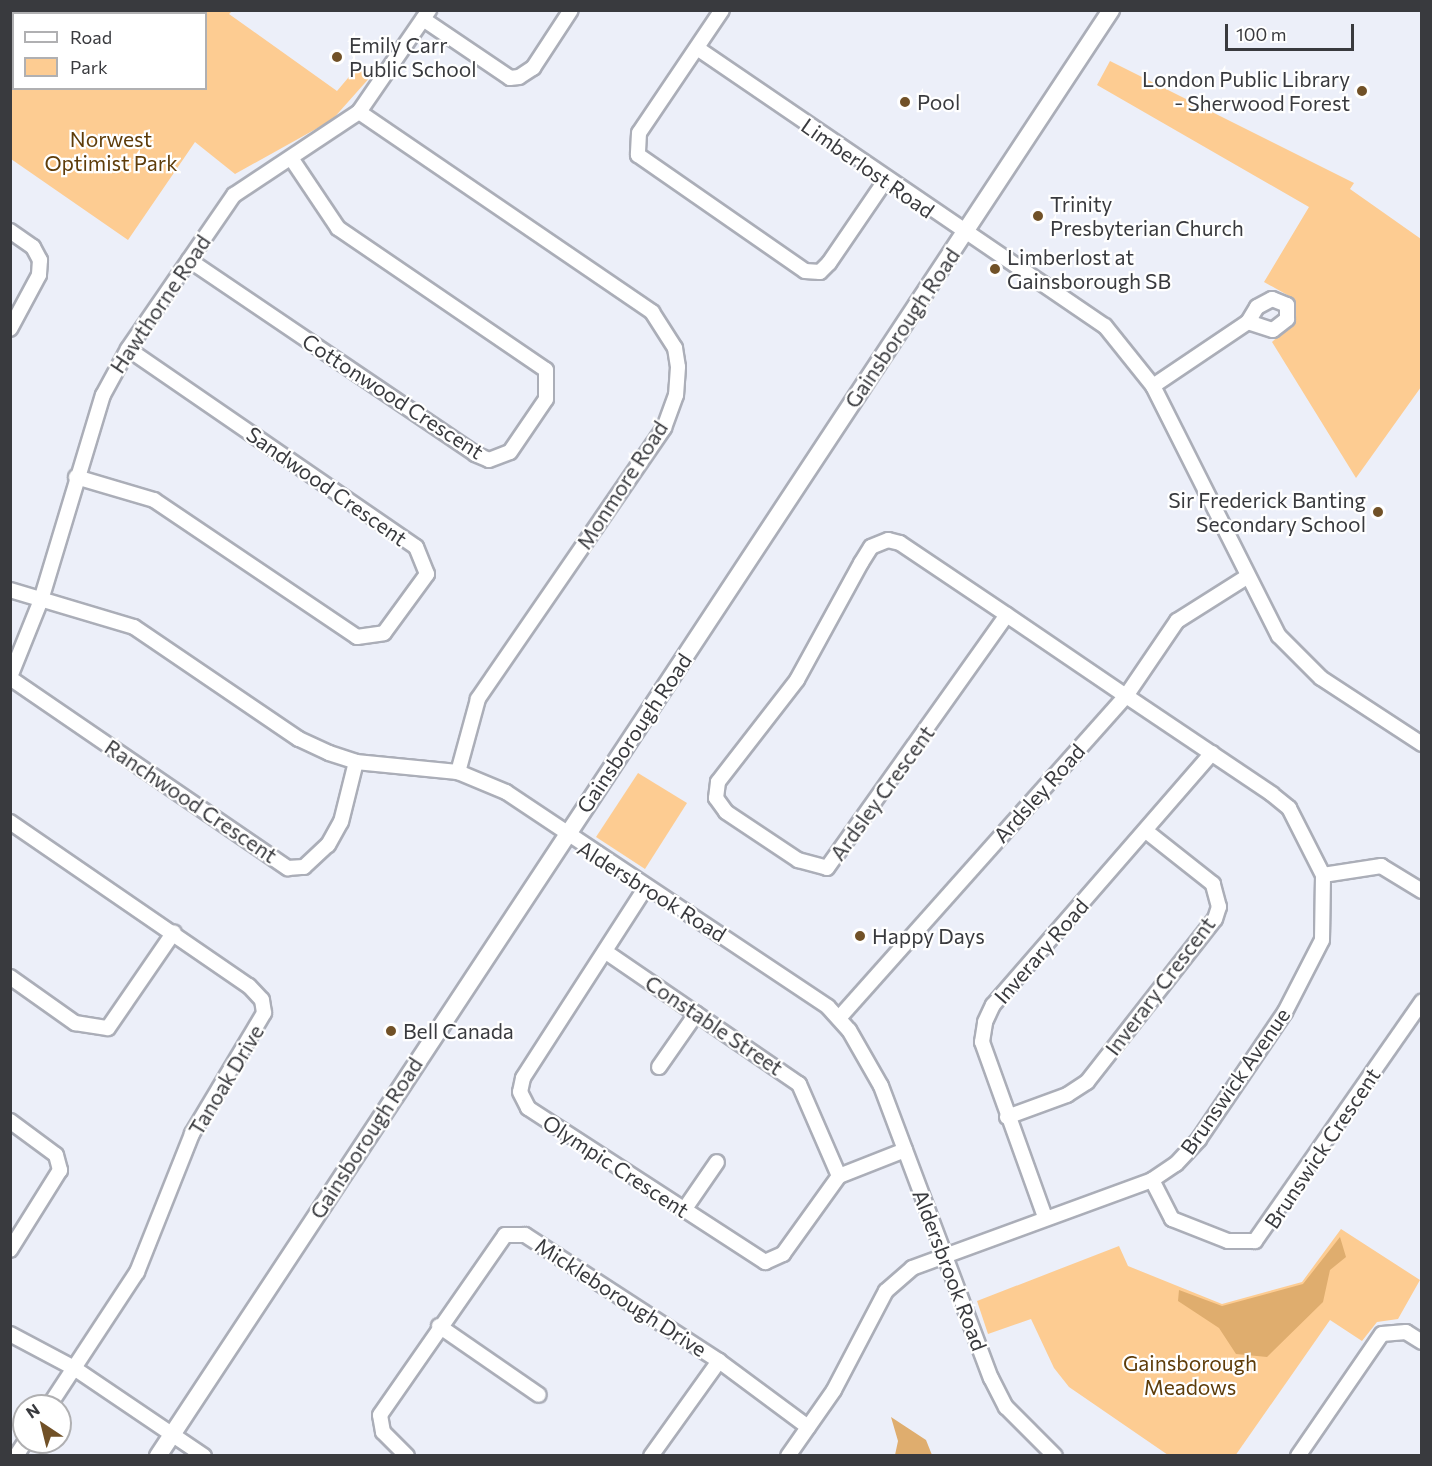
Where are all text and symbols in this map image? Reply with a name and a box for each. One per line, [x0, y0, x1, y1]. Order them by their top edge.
legend [12, 12, 207, 90]
scale bar [1228, 12, 1357, 50]
text: 100 m [1236, 23, 1286, 45]
text: Road [70, 26, 112, 48]
place label: Emily Carr Public School [349, 32, 477, 82]
marker: Emily Carr Public School [330, 50, 344, 64]
text: Park [70, 56, 108, 78]
place label: London Public Library - Sherwood Forest [1142, 66, 1350, 116]
marker: London Public Library - Sherwood Forest [1355, 84, 1369, 98]
place label: Pool [917, 89, 960, 115]
marker: Pool [898, 95, 912, 109]
street label: Limberlost Road [797, 113, 939, 223]
park label: Norwest Optimist Park [44, 126, 178, 176]
place label: Trinity Presbyterian Church [1050, 191, 1244, 241]
marker: Trinity Presbyterian Church [1031, 209, 1045, 223]
street label: Hawthorne Road [105, 230, 215, 378]
street label: Gainsborough Road [839, 243, 965, 413]
place label: Limberlost at Gainsborough SB [1007, 244, 1171, 294]
marker: Limberlost at Gainsborough SB [988, 262, 1002, 276]
street label: Cottonwood Crescent [298, 328, 488, 464]
street label: Monmore Road [571, 416, 673, 554]
street label: Sandwood Crescent [242, 421, 412, 551]
place label: Sir Frederick Banting Secondary School [1168, 487, 1366, 537]
marker: Sir Frederick Banting Secondary School [1371, 505, 1385, 519]
street label: Gainsborough Road [571, 648, 697, 818]
street label: Ardsley Crescent [825, 721, 939, 865]
street label: Ranchwood Crescent [100, 734, 282, 868]
street label: Ardsley Road [988, 738, 1090, 848]
street label: Aldersbrook Road [573, 835, 731, 947]
street label: Inverary Road [989, 893, 1093, 1009]
street label: Inverary Crescent [1100, 912, 1220, 1060]
place label: Happy Days [872, 923, 985, 949]
marker: Happy Days [853, 929, 867, 943]
street label: Constable Street [641, 970, 787, 1080]
street label: Brunswick Avenue [1175, 1003, 1295, 1159]
place label: Bell Canada [403, 1018, 514, 1044]
street label: Tanoak Drive [183, 1020, 269, 1140]
marker: Bell Canada [384, 1024, 398, 1038]
street label: Gainsborough Road [304, 1053, 428, 1223]
street label: Brunswick Crescent [1259, 1063, 1385, 1233]
street label: Olympic Crescent [538, 1109, 694, 1223]
street label: Aldersbrook Road [908, 1186, 992, 1354]
street label: Mickleborough Drive [531, 1232, 711, 1362]
park label: Gainsborough Meadows [1123, 1350, 1257, 1400]
north arrow [12, 1394, 72, 1454]
text: N [22, 1399, 43, 1422]

